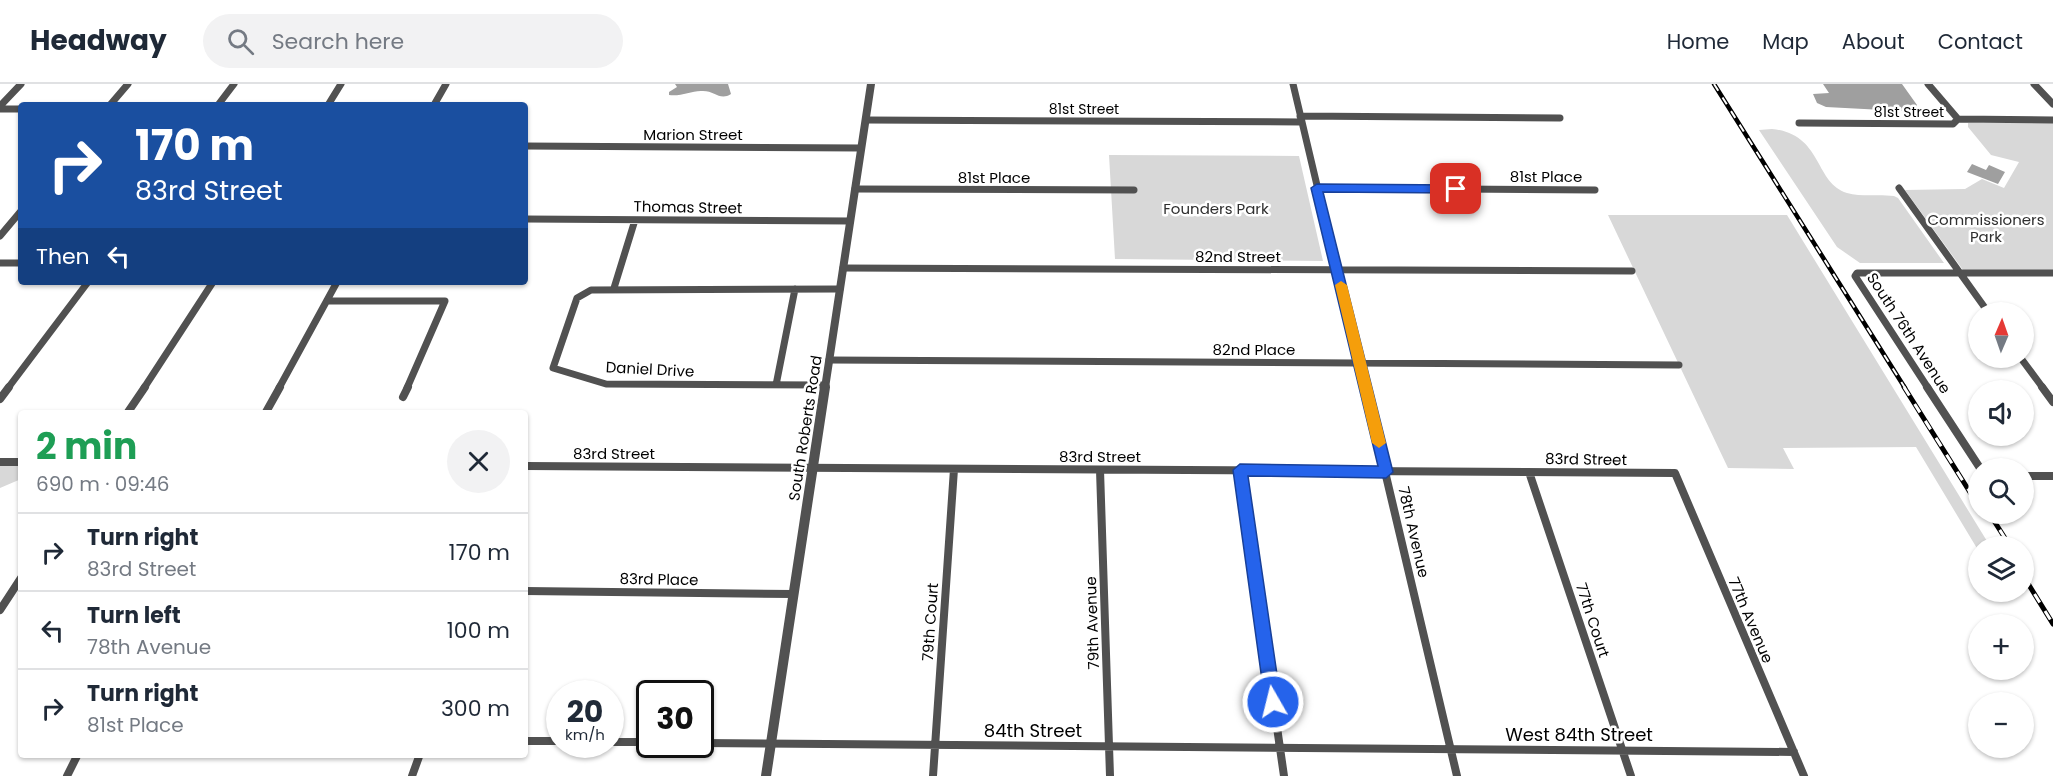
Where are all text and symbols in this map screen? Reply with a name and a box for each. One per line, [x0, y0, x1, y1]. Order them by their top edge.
search box [203, 14, 623, 68]
text: Headway [30, 21, 167, 60]
icon: search [224, 25, 257, 58]
text: Search here [272, 26, 404, 57]
text: Home [1667, 27, 1729, 56]
text: Map [1762, 27, 1809, 56]
text: About [1842, 27, 1905, 56]
text: Contact [1938, 27, 2023, 56]
street label: 81st Street [1049, 99, 1119, 119]
street label: 81st Street [1874, 102, 1944, 122]
text: 170 m [135, 116, 254, 175]
street label: Marion Street [643, 124, 743, 145]
icon: right [36, 126, 114, 204]
pin [1430, 163, 1481, 214]
street label: 81st Place [1510, 166, 1582, 187]
street label: 81st Place [958, 167, 1030, 188]
text: 83rd Street [135, 172, 283, 209]
icon: arrive [1439, 172, 1472, 205]
street label: Thomas Street [633, 196, 743, 218]
park label: Founders Park [1163, 198, 1269, 219]
park label: Commissioners Park [1927, 209, 2045, 247]
icon: left [102, 240, 135, 273]
text: Then [36, 241, 90, 272]
street label: 82nd Street [1195, 246, 1281, 267]
street label: South 76th Avenue [1862, 268, 1956, 398]
north arrow [1968, 302, 2034, 368]
map controls [1968, 302, 2034, 758]
street label: 82nd Place [1213, 339, 1295, 360]
street label: South Roberts Road [783, 354, 827, 502]
street label: Daniel Drive [605, 356, 695, 382]
button: sound [1968, 380, 2034, 446]
text: 2 min [36, 421, 137, 472]
button: close [447, 430, 510, 493]
street label: 83rd Street [573, 443, 655, 464]
street label: 83rd Street [1059, 446, 1141, 467]
street label: 83rd Street [1545, 448, 1627, 470]
button: search [1968, 458, 2034, 524]
text: 690 m · 09:46 [36, 470, 169, 498]
street label: 78th Avenue [1393, 484, 1435, 580]
text: Turn right [87, 522, 198, 553]
icon: right [36, 536, 69, 569]
button: layers [1968, 536, 2034, 602]
text: 170 m [449, 537, 510, 568]
text: 83rd Street [87, 555, 196, 583]
street label: 83rd Place [619, 568, 699, 590]
street label: 77th Avenue [1723, 574, 1779, 666]
street label: 79th Avenue [1080, 576, 1104, 670]
street label: 77th Court [1571, 580, 1615, 660]
street label: 79th Court [917, 582, 943, 662]
text: Turn left [87, 600, 181, 631]
icon: left [36, 614, 69, 647]
button: + [1968, 614, 2034, 680]
text: 100 m [447, 615, 510, 646]
text: 78th Avenue [87, 633, 211, 661]
position arrow [1241, 670, 1305, 734]
text: Turn right [87, 678, 198, 709]
speed limit sign: 30 [636, 680, 714, 758]
text: 20 [567, 690, 603, 733]
icon: right [36, 692, 69, 725]
button: − [1968, 692, 2034, 758]
text: 300 m [441, 693, 510, 724]
text: 81st Place [87, 711, 184, 739]
street label: 84th Street [984, 718, 1082, 743]
street label: West 84th Street [1505, 722, 1653, 747]
text: km/h [565, 724, 605, 745]

